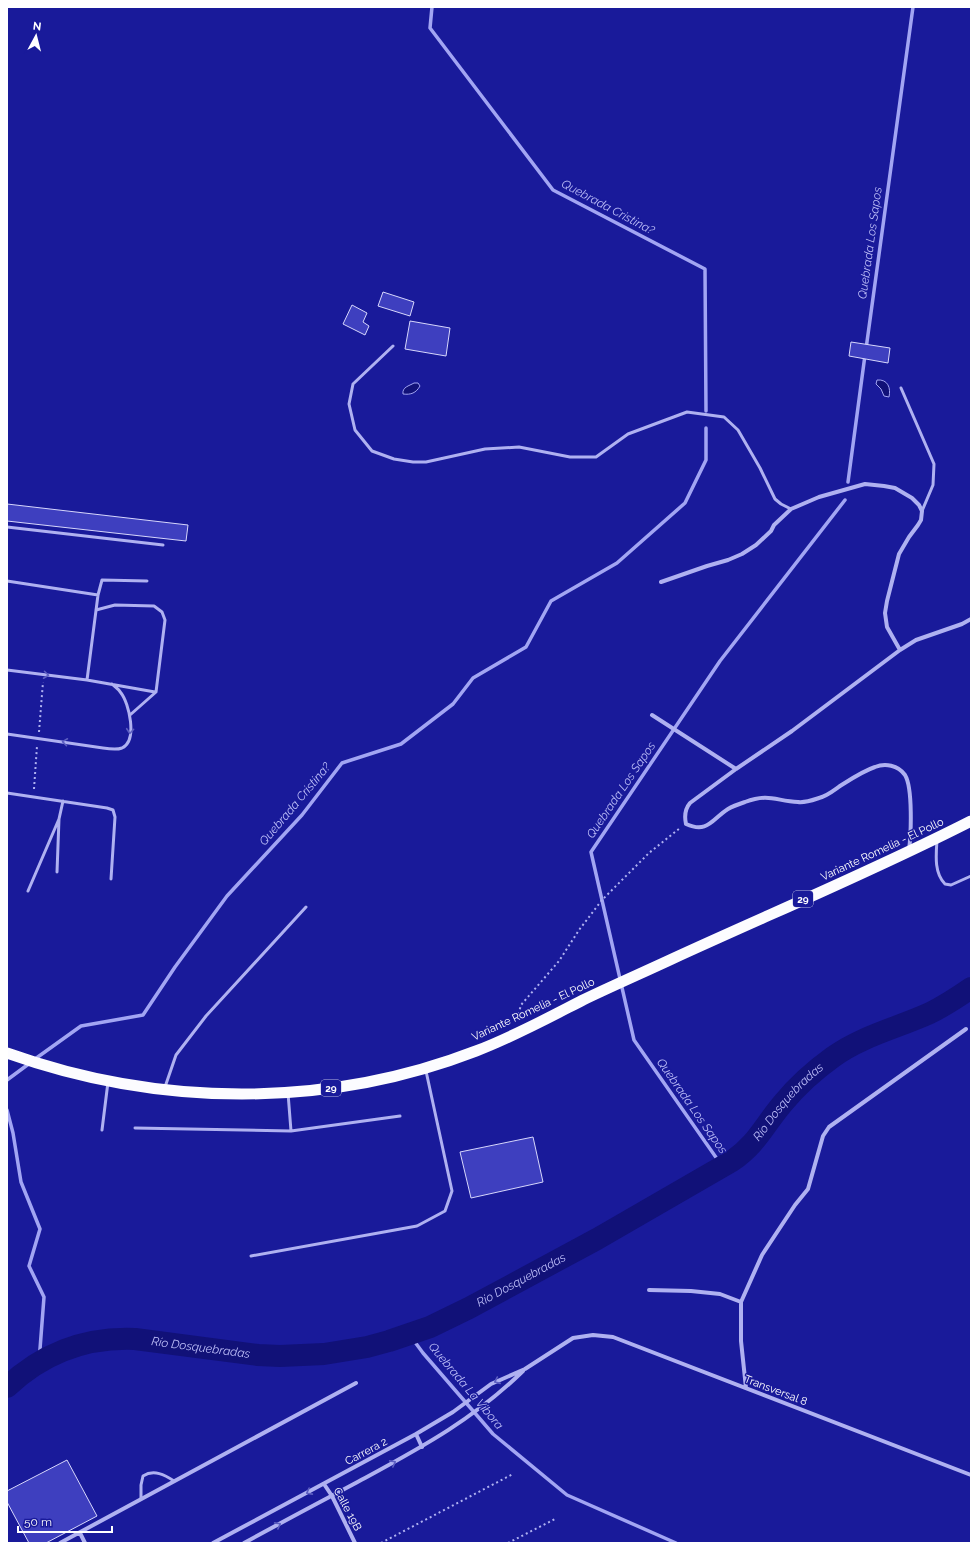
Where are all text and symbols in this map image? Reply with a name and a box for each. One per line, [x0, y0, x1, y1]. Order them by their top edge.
north arrow [16, 16, 56, 56]
text: N [32, 20, 42, 34]
water label: Quebrada Cristina? [559, 177, 657, 238]
water label: Quebrada Los Sapos [855, 186, 885, 300]
one-way arrow [43, 670, 49, 679]
one-way arrow [126, 728, 135, 734]
one-way arrow [62, 738, 68, 747]
water label: Quebrada Los Sapos [584, 739, 659, 841]
water label: Quebrada Cristina? [256, 760, 334, 848]
street label: Variante Romelia - El Pollo [819, 815, 946, 884]
road number: 29 [793, 891, 813, 907]
street label: Variante Romelia - El Pollo [470, 975, 597, 1044]
water label: Quebrada Los Sapos [654, 1056, 730, 1157]
water label: Río Dosquebradas [750, 1060, 826, 1144]
road number: 29 [321, 1080, 341, 1096]
water label: Río Dosquebradas [474, 1250, 569, 1310]
water label: Río Dosquebradas [151, 1334, 251, 1361]
water label: Quebrada La Vibora [426, 1340, 506, 1432]
street label: Transversal 8 [742, 1372, 809, 1408]
one-way arrow [494, 1376, 501, 1384]
street label: Carrera 2 [343, 1435, 390, 1468]
one-way arrow [388, 1461, 396, 1468]
street label: Calle 19B [331, 1485, 364, 1533]
one-way arrow [305, 1488, 313, 1495]
scale bar [18, 1508, 112, 1534]
text: 50 m [24, 1515, 52, 1529]
one-way arrow [274, 1522, 281, 1529]

